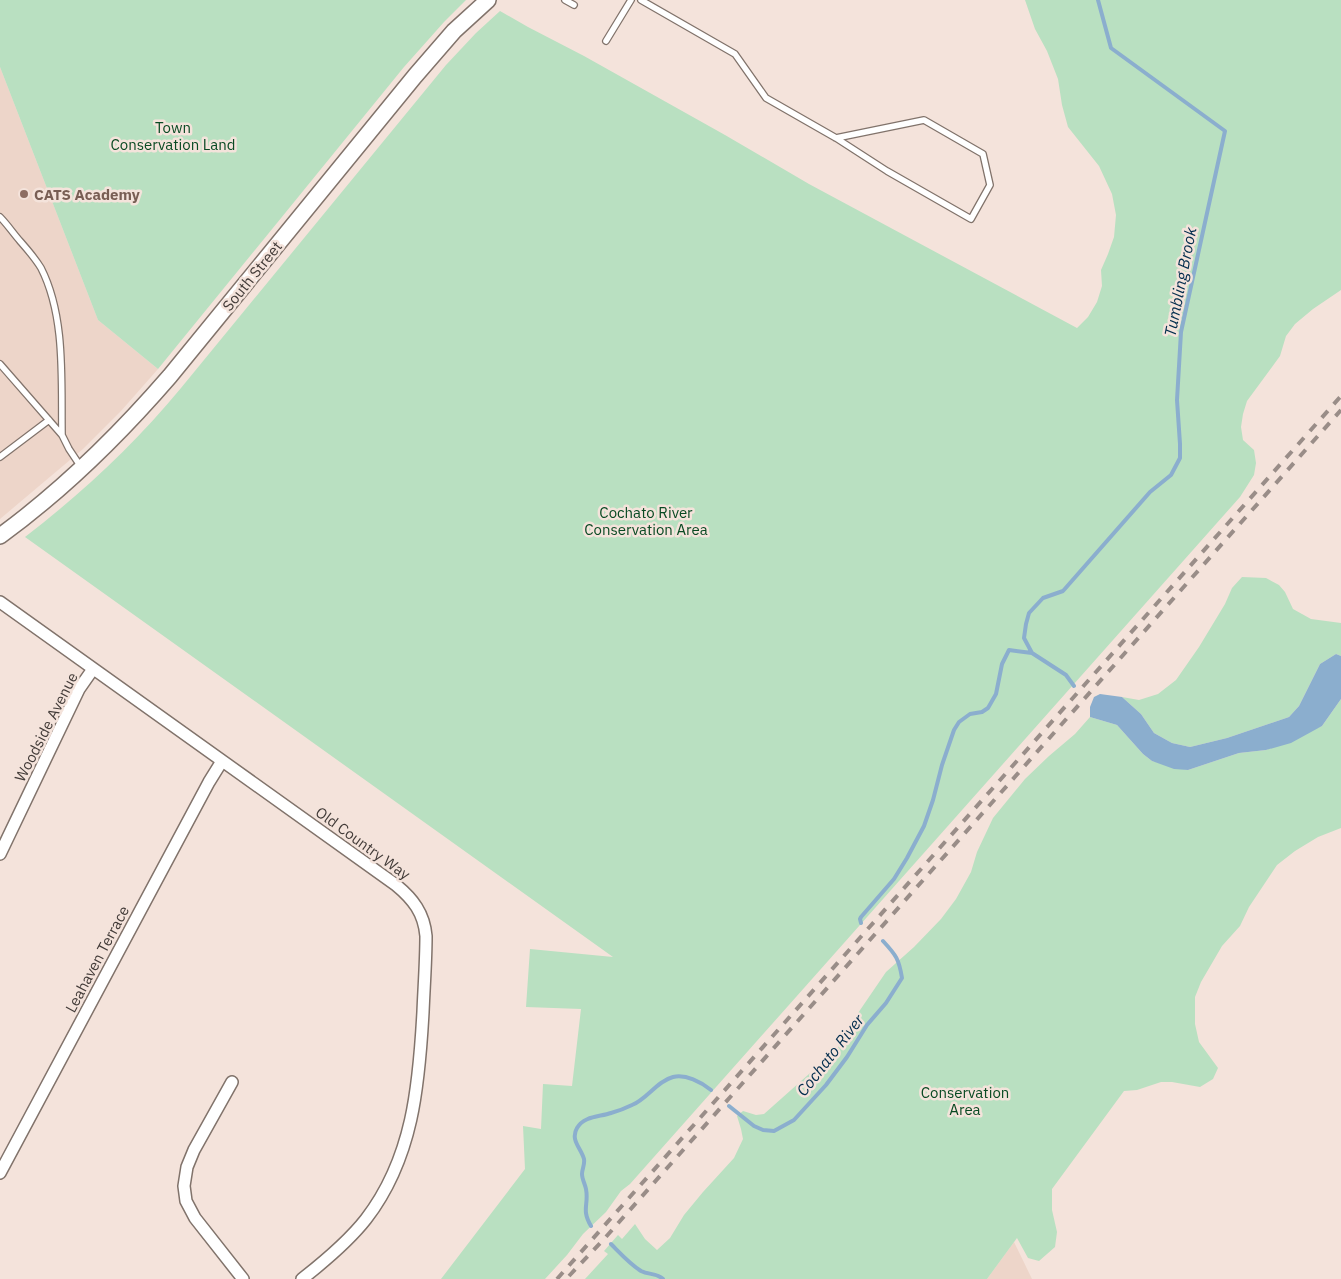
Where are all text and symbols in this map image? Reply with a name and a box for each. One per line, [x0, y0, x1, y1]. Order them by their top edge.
park label: Town Conservation Land [111, 118, 235, 154]
place label: CATS Academy [34, 185, 140, 204]
marker: CATS Academy [18, 188, 30, 200]
water label: Tumbling Brook [1160, 225, 1201, 338]
street label: South Street [218, 237, 286, 315]
park label: Cochato River Conservation Area [584, 503, 708, 539]
street label: Woodside Avenue [10, 669, 82, 785]
street label: Old Country Way [312, 802, 414, 884]
street label: Leahaven Terrace [61, 902, 133, 1016]
water label: Cochato River [792, 1009, 869, 1100]
park label: Conservation Area [921, 1083, 1009, 1119]

